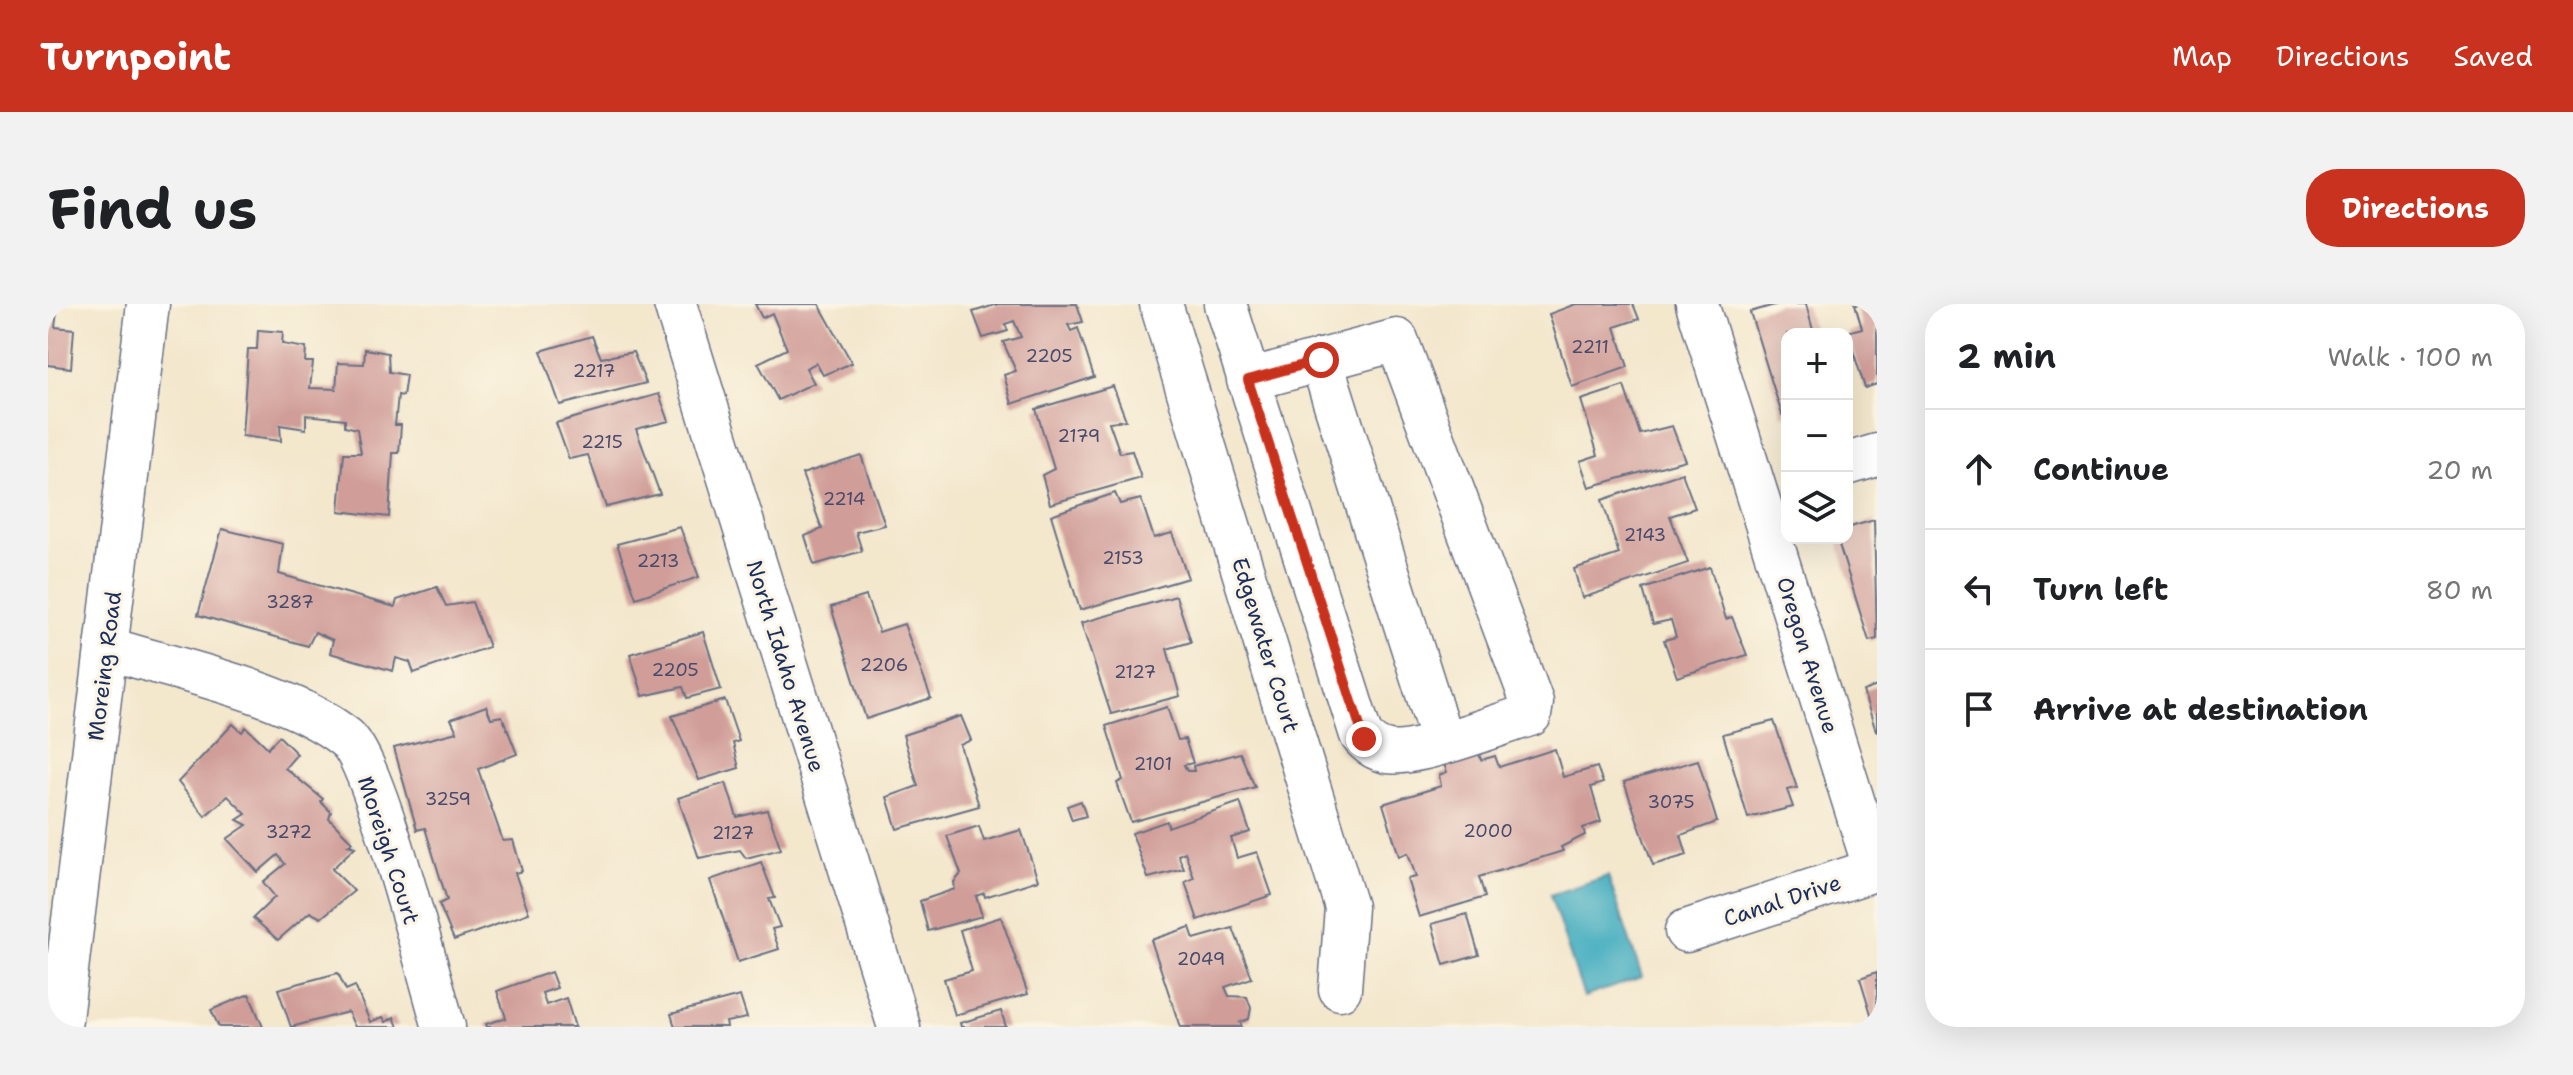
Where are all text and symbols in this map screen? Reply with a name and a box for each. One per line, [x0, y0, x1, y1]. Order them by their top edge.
text: Turnpoint [40, 31, 231, 82]
text: Map [2172, 37, 2232, 75]
text: Directions [2276, 37, 2410, 75]
text: Saved [2454, 37, 2533, 75]
button: Directions [2306, 169, 2525, 247]
text: Find us [48, 171, 257, 246]
map controls [1781, 328, 1853, 544]
button: + [1781, 328, 1853, 400]
text: 2 min [1957, 333, 2056, 379]
house number: 2211 [1571, 335, 1609, 359]
text: Walk · 100 m [2327, 339, 2493, 374]
route start [1303, 342, 1339, 378]
house number: 2205 [1025, 344, 1073, 368]
house number: 2217 [573, 359, 615, 383]
button: − [1781, 400, 1853, 472]
house number: 2179 [1058, 424, 1100, 448]
house number: 2215 [581, 430, 623, 454]
icon: ahead [1957, 447, 2001, 491]
text: Continue [2033, 449, 2169, 490]
text: 20 m [2426, 452, 2493, 487]
button: layers [1781, 472, 1853, 544]
house number: 2214 [823, 487, 865, 511]
house number: 2143 [1624, 523, 1666, 547]
house number: 2153 [1102, 546, 1144, 570]
house number: 2213 [637, 549, 679, 573]
street label: Edgewater Court [1225, 554, 1306, 736]
street label: North Idaho Avenue [739, 557, 832, 776]
icon: left [1957, 567, 2001, 611]
text: Turn left [2033, 569, 2168, 610]
text: 80 m [2426, 572, 2493, 607]
street label: Oregon Avenue [1770, 573, 1845, 737]
street label: Moreing Road [81, 589, 128, 743]
house number: 3287 [266, 590, 314, 614]
house number: 2206 [860, 653, 908, 677]
house number: 2205 [651, 658, 699, 682]
house number: 2127 [1114, 660, 1156, 684]
icon: arrive [1957, 687, 2001, 731]
text: Arrive at destination [2033, 689, 2368, 730]
route end [1346, 721, 1382, 757]
house number: 2101 [1134, 752, 1172, 776]
street label: Moreigh Court [351, 772, 426, 928]
house number: 3259 [425, 787, 471, 811]
house number: 3075 [1648, 790, 1694, 814]
house number: 2000 [1463, 819, 1513, 843]
house number: 3272 [266, 820, 312, 844]
house number: 2127 [712, 821, 754, 845]
street label: Canal Drive [1720, 868, 1845, 933]
house number: 2049 [1177, 947, 1225, 971]

